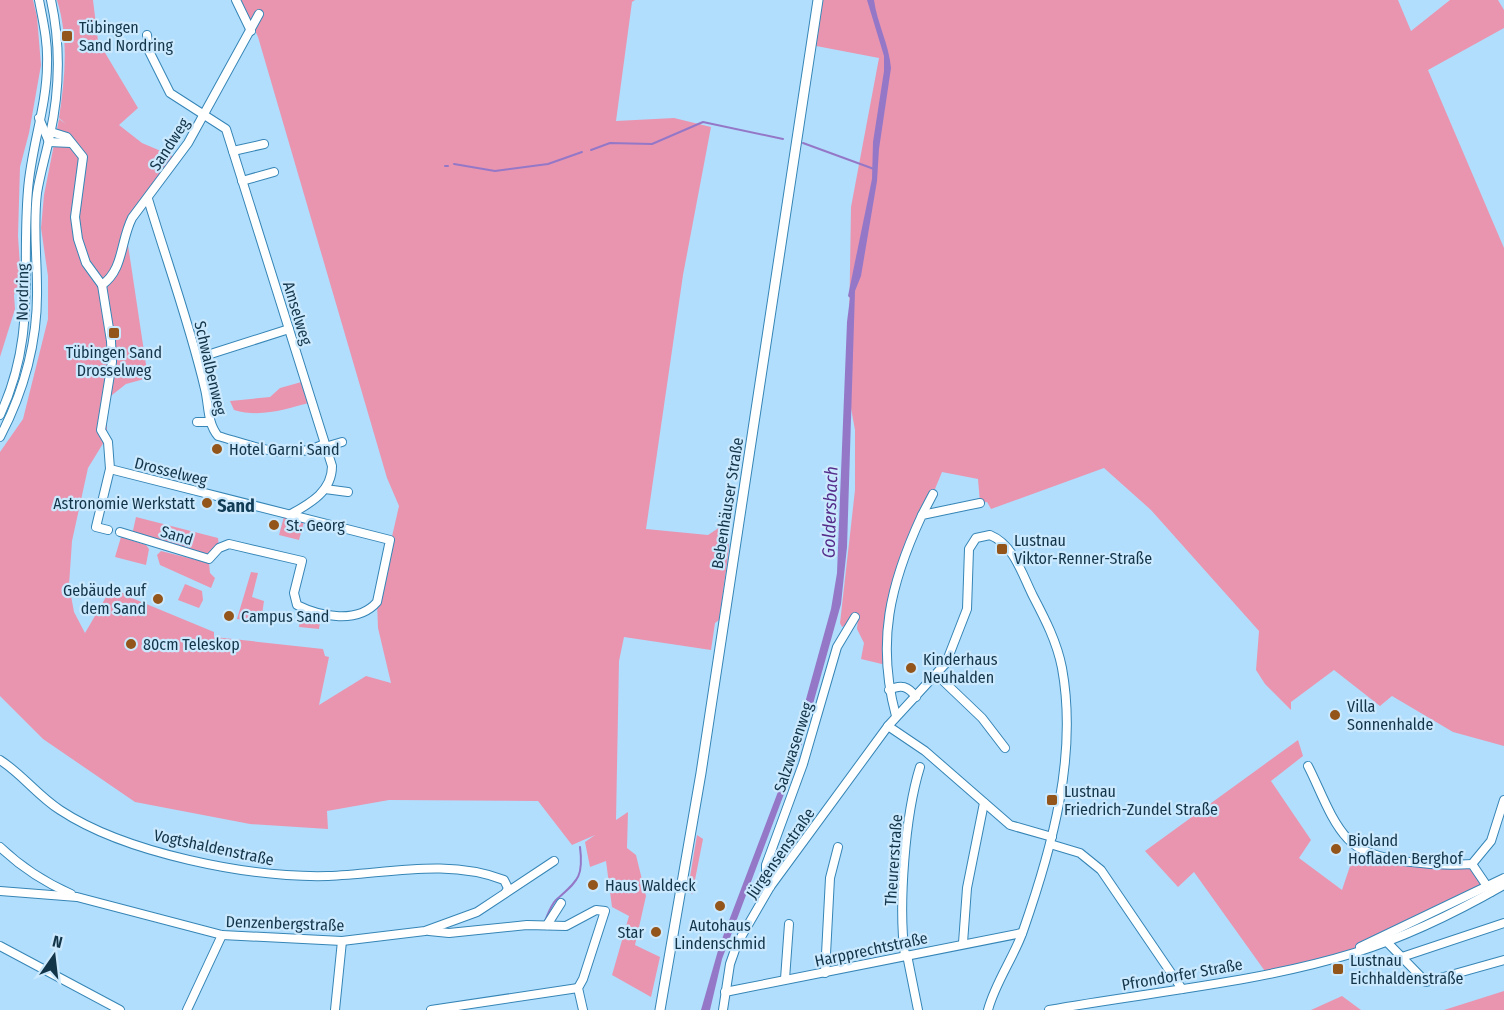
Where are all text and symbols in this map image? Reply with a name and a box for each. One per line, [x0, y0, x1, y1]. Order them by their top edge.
place label: Tübingen Sand Nordring [79, 18, 173, 55]
marker: Tübingen Sand Nordring [60, 29, 74, 43]
street label: Sandweg [145, 114, 194, 174]
street label: Nordring [13, 263, 33, 321]
street label: Amselweg [279, 279, 316, 348]
street label: Schwalbenweg [190, 319, 231, 418]
marker: Tübingen Sand Drosselweg [107, 326, 121, 340]
place label: Tübingen Sand Drosselweg [66, 343, 162, 380]
street label: Bebenhäuser Straße [708, 436, 747, 570]
place label: Hotel Garni Sand [229, 440, 340, 459]
marker: Hotel Garni Sand [210, 442, 224, 456]
street label: Drosselweg [132, 453, 210, 490]
water label: Goldersbach [817, 466, 843, 558]
place label: Astronomie Werkstatt [53, 494, 196, 513]
district label: Sand [217, 495, 255, 517]
marker: Astronomie Werkstatt [200, 496, 214, 510]
place label: St. Georg [286, 516, 345, 535]
marker: St. Georg [267, 518, 281, 532]
street label: Sand [158, 522, 195, 549]
place label: Lustnau Viktor-Renner-Straße [1014, 531, 1152, 568]
marker: Lustnau Viktor-Renner-Straße [995, 542, 1009, 556]
place label: Gebäude auf dem Sand [63, 581, 147, 618]
marker: Gebäude auf dem Sand [151, 592, 165, 606]
place label: Campus Sand [241, 607, 329, 626]
marker: Campus Sand [222, 609, 236, 623]
place label: 80cm Teleskop [143, 635, 240, 654]
marker: 80cm Teleskop [124, 637, 138, 651]
place label: Kinderhaus Neuhalden [923, 650, 998, 687]
marker: Kinderhaus Neuhalden [904, 661, 918, 675]
place label: Villa Sonnenhalde [1347, 697, 1433, 734]
street label: Salzwasenweg [770, 699, 817, 795]
marker: Villa Sonnenhalde [1328, 708, 1342, 722]
place label: Lustnau Friedrich-Zundel Straße [1064, 782, 1218, 819]
marker: Lustnau Friedrich-Zundel Straße [1045, 793, 1059, 807]
street label: Jürgensenstraße [742, 804, 819, 902]
street label: Theurerstraße [881, 813, 906, 907]
street label: Vogtshaldenstraße [152, 825, 276, 870]
place label: Bioland Hofladen Berghof [1348, 831, 1464, 868]
marker: Bioland Hofladen Berghof [1329, 842, 1343, 856]
place label: Haus Waldeck [605, 876, 696, 895]
marker: Haus Waldeck [586, 878, 600, 892]
marker: Autohaus Lindenschmid [713, 899, 727, 913]
street label: Denzenbergstraße [225, 912, 345, 935]
place label: Autohaus Lindenschmid [674, 916, 766, 953]
place label: Star [618, 923, 644, 942]
marker: Star [649, 925, 663, 939]
north arrow [24, 926, 84, 986]
street label: Harpprechtstraße [813, 928, 929, 971]
text: N [51, 932, 64, 952]
place label: Lustnau Eichhaldenstraße [1350, 951, 1464, 988]
street label: Pfrondorfer Straße [1120, 955, 1244, 994]
marker: Lustnau Eichhaldenstraße [1331, 962, 1345, 976]

